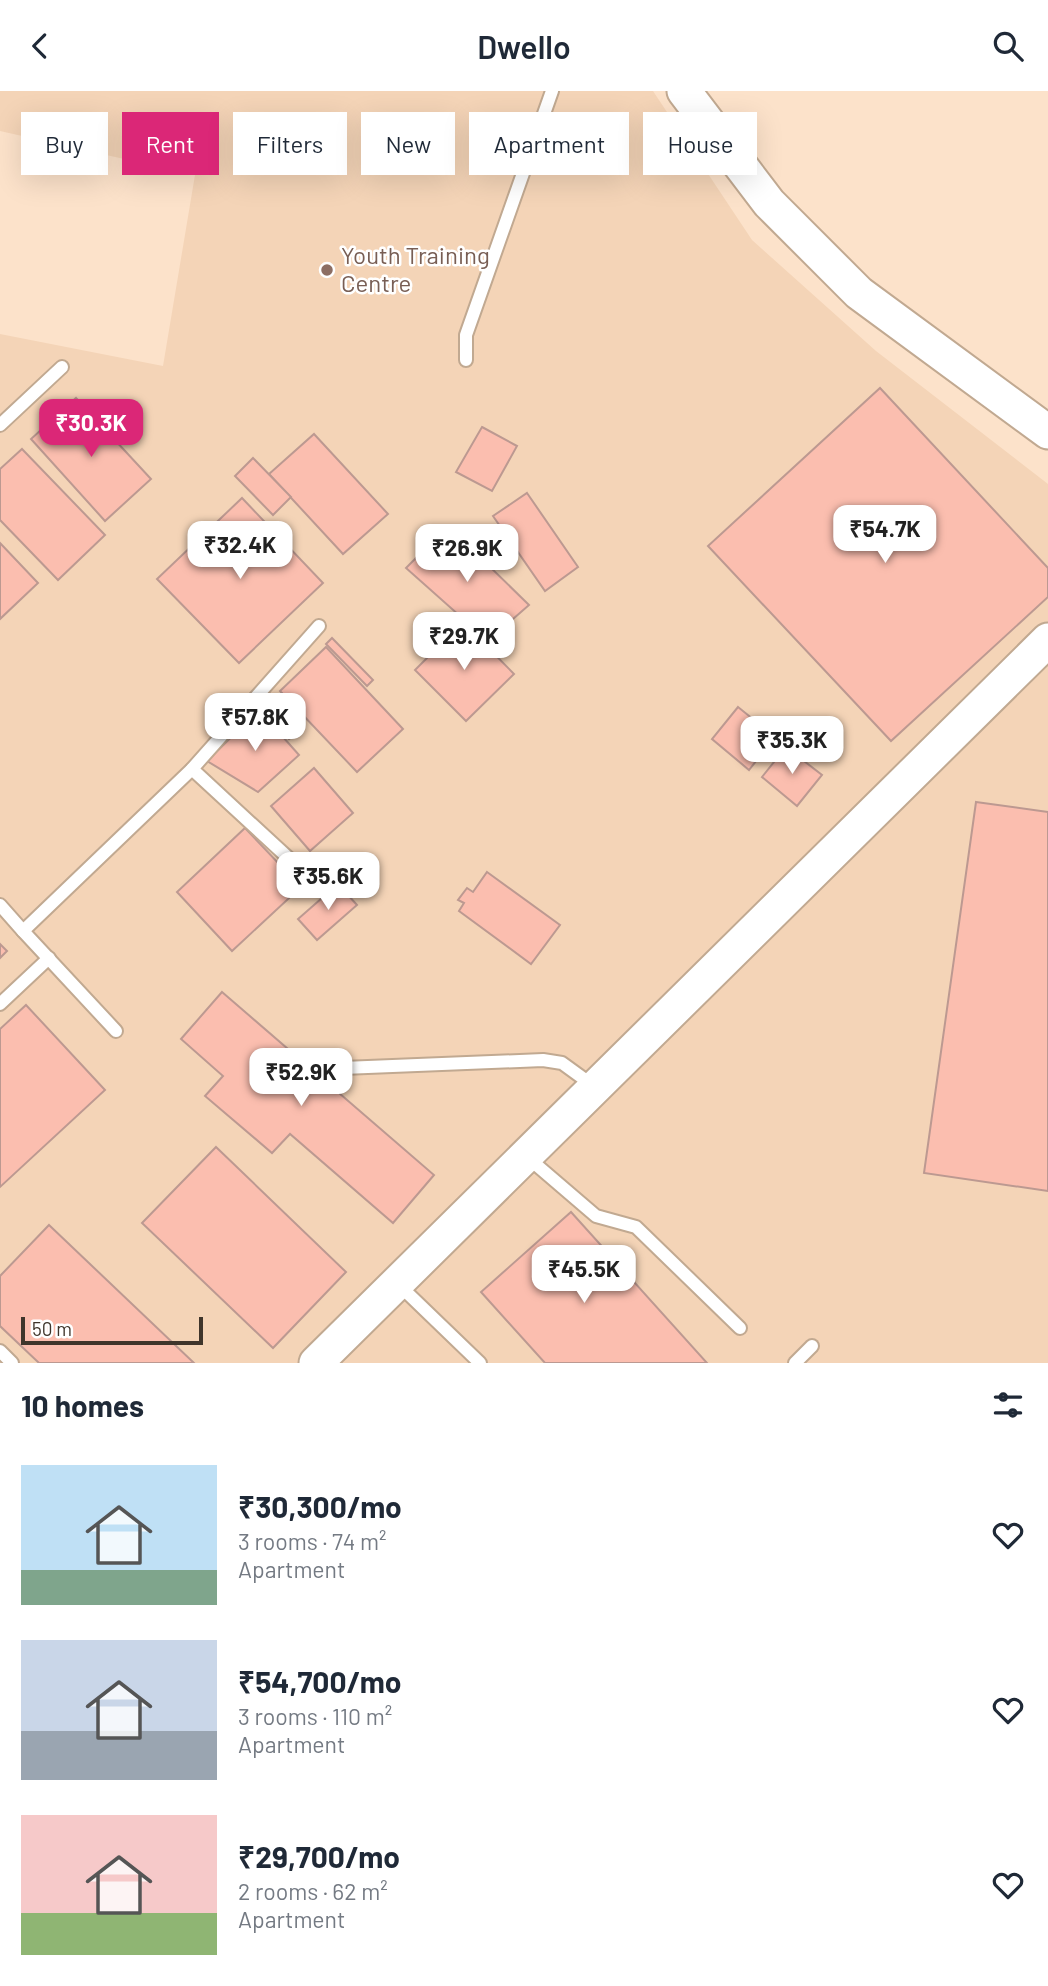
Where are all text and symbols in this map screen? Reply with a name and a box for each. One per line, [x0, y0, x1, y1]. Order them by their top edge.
icon: back [21, 27, 59, 65]
text: Dwello [477, 27, 571, 65]
icon: search [989, 27, 1027, 65]
chip: Buy [21, 112, 108, 175]
chip: Rent [122, 112, 219, 175]
chip: Filters [233, 112, 347, 175]
chip: New [361, 112, 455, 175]
chip: Apartment [469, 112, 629, 175]
chip: House [643, 112, 757, 175]
place label: Youth Training Centre [341, 240, 490, 297]
marker: Youth Training Centre [319, 262, 335, 278]
pin: ₹30.3K [34, 399, 148, 459]
text: ₹30.3K [55, 408, 127, 436]
pin: ₹54.7K [828, 505, 942, 565]
text: ₹54.7K [849, 514, 921, 542]
pin: ₹32.4K [183, 521, 297, 581]
pin: ₹26.9K [410, 525, 524, 584]
text: ₹32.4K [204, 530, 276, 558]
text: ₹26.9K [431, 533, 503, 561]
pin: ₹29.7K [407, 613, 521, 672]
text: ₹29.7K [429, 621, 499, 649]
pin: ₹57.8K [198, 693, 312, 753]
text: ₹57.8K [221, 702, 289, 730]
pin: ₹35.3K [735, 717, 849, 776]
text: ₹35.3K [756, 725, 828, 753]
pin: ₹35.6K [271, 853, 385, 912]
text: ₹35.6K [293, 861, 363, 889]
pin: ₹52.9K [244, 1049, 358, 1108]
text: ₹52.9K [265, 1057, 337, 1085]
pin: ₹45.5K [527, 1245, 641, 1305]
text: ₹45.5K [548, 1254, 620, 1282]
scale bar [21, 1314, 203, 1346]
text: 50 m [32, 1317, 72, 1340]
icon: filters [989, 1386, 1027, 1424]
text: 10 homes [21, 1387, 144, 1423]
text: ₹30,300/mo [238, 1488, 402, 1524]
icon: home [77, 1493, 161, 1577]
icon: heart [989, 1516, 1027, 1554]
text: 3 rooms · 74 m² [238, 1527, 387, 1555]
text: Apartment [238, 1555, 345, 1583]
text: ₹54,700/mo [238, 1663, 402, 1699]
icon: home [77, 1668, 161, 1752]
icon: heart [989, 1691, 1027, 1729]
text: 3 rooms · 110 m² [238, 1702, 392, 1730]
text: Apartment [238, 1730, 345, 1758]
text: ₹29,700/mo [238, 1838, 400, 1874]
icon: home [77, 1843, 161, 1927]
icon: heart [989, 1866, 1027, 1904]
text: 2 rooms · 62 m² [238, 1877, 388, 1905]
text: Apartment [238, 1905, 345, 1933]

